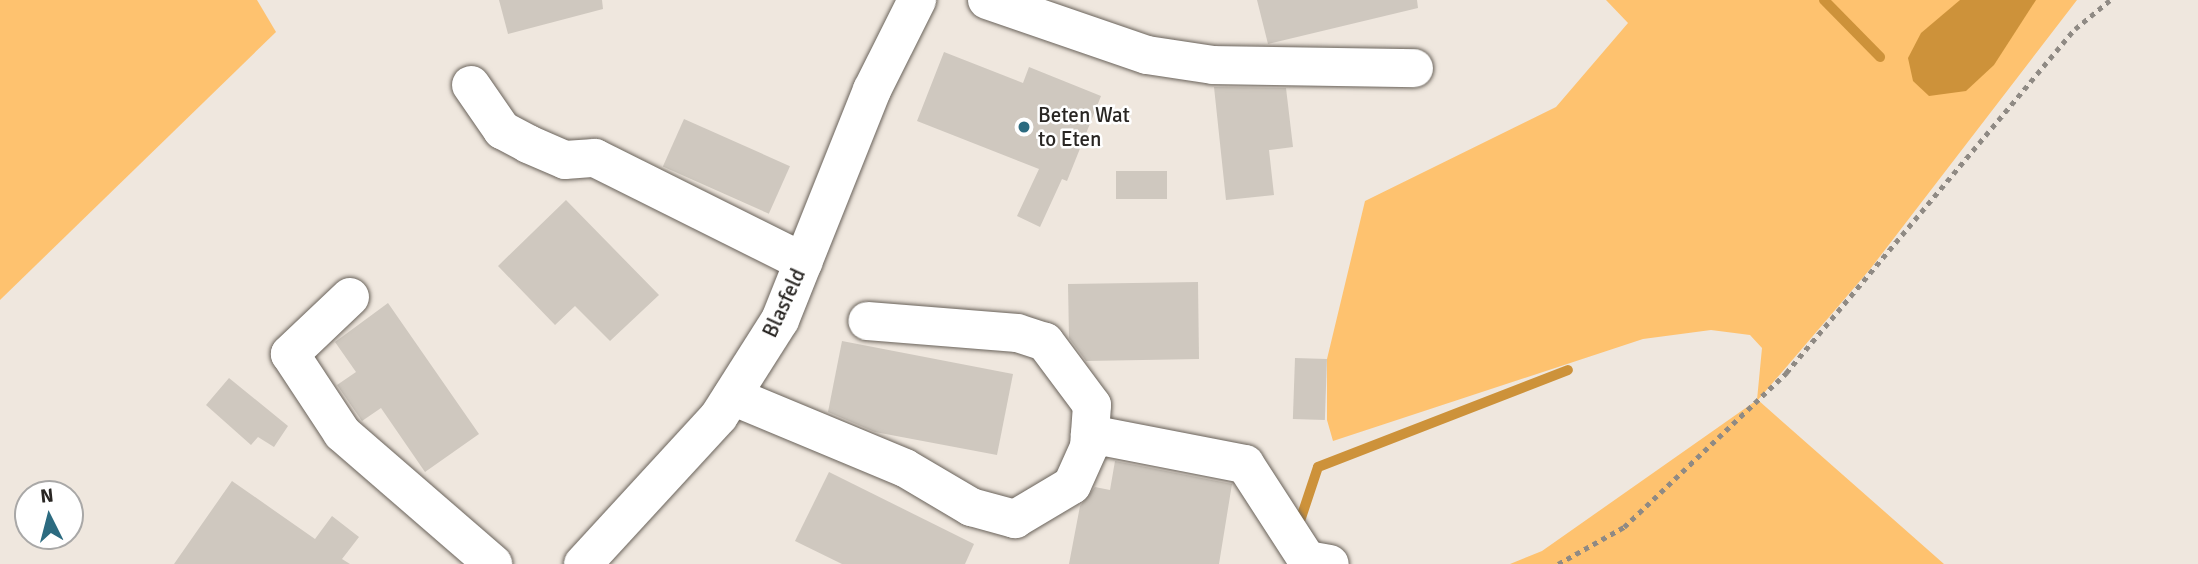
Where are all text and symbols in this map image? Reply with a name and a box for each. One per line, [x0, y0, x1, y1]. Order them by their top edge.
place label: Beten Wat to Eten [1038, 102, 1130, 152]
marker: Beten Wat to Eten [1016, 119, 1032, 135]
street label: Blasfeld [757, 264, 811, 342]
north arrow [14, 480, 84, 550]
text: N [39, 483, 55, 509]

